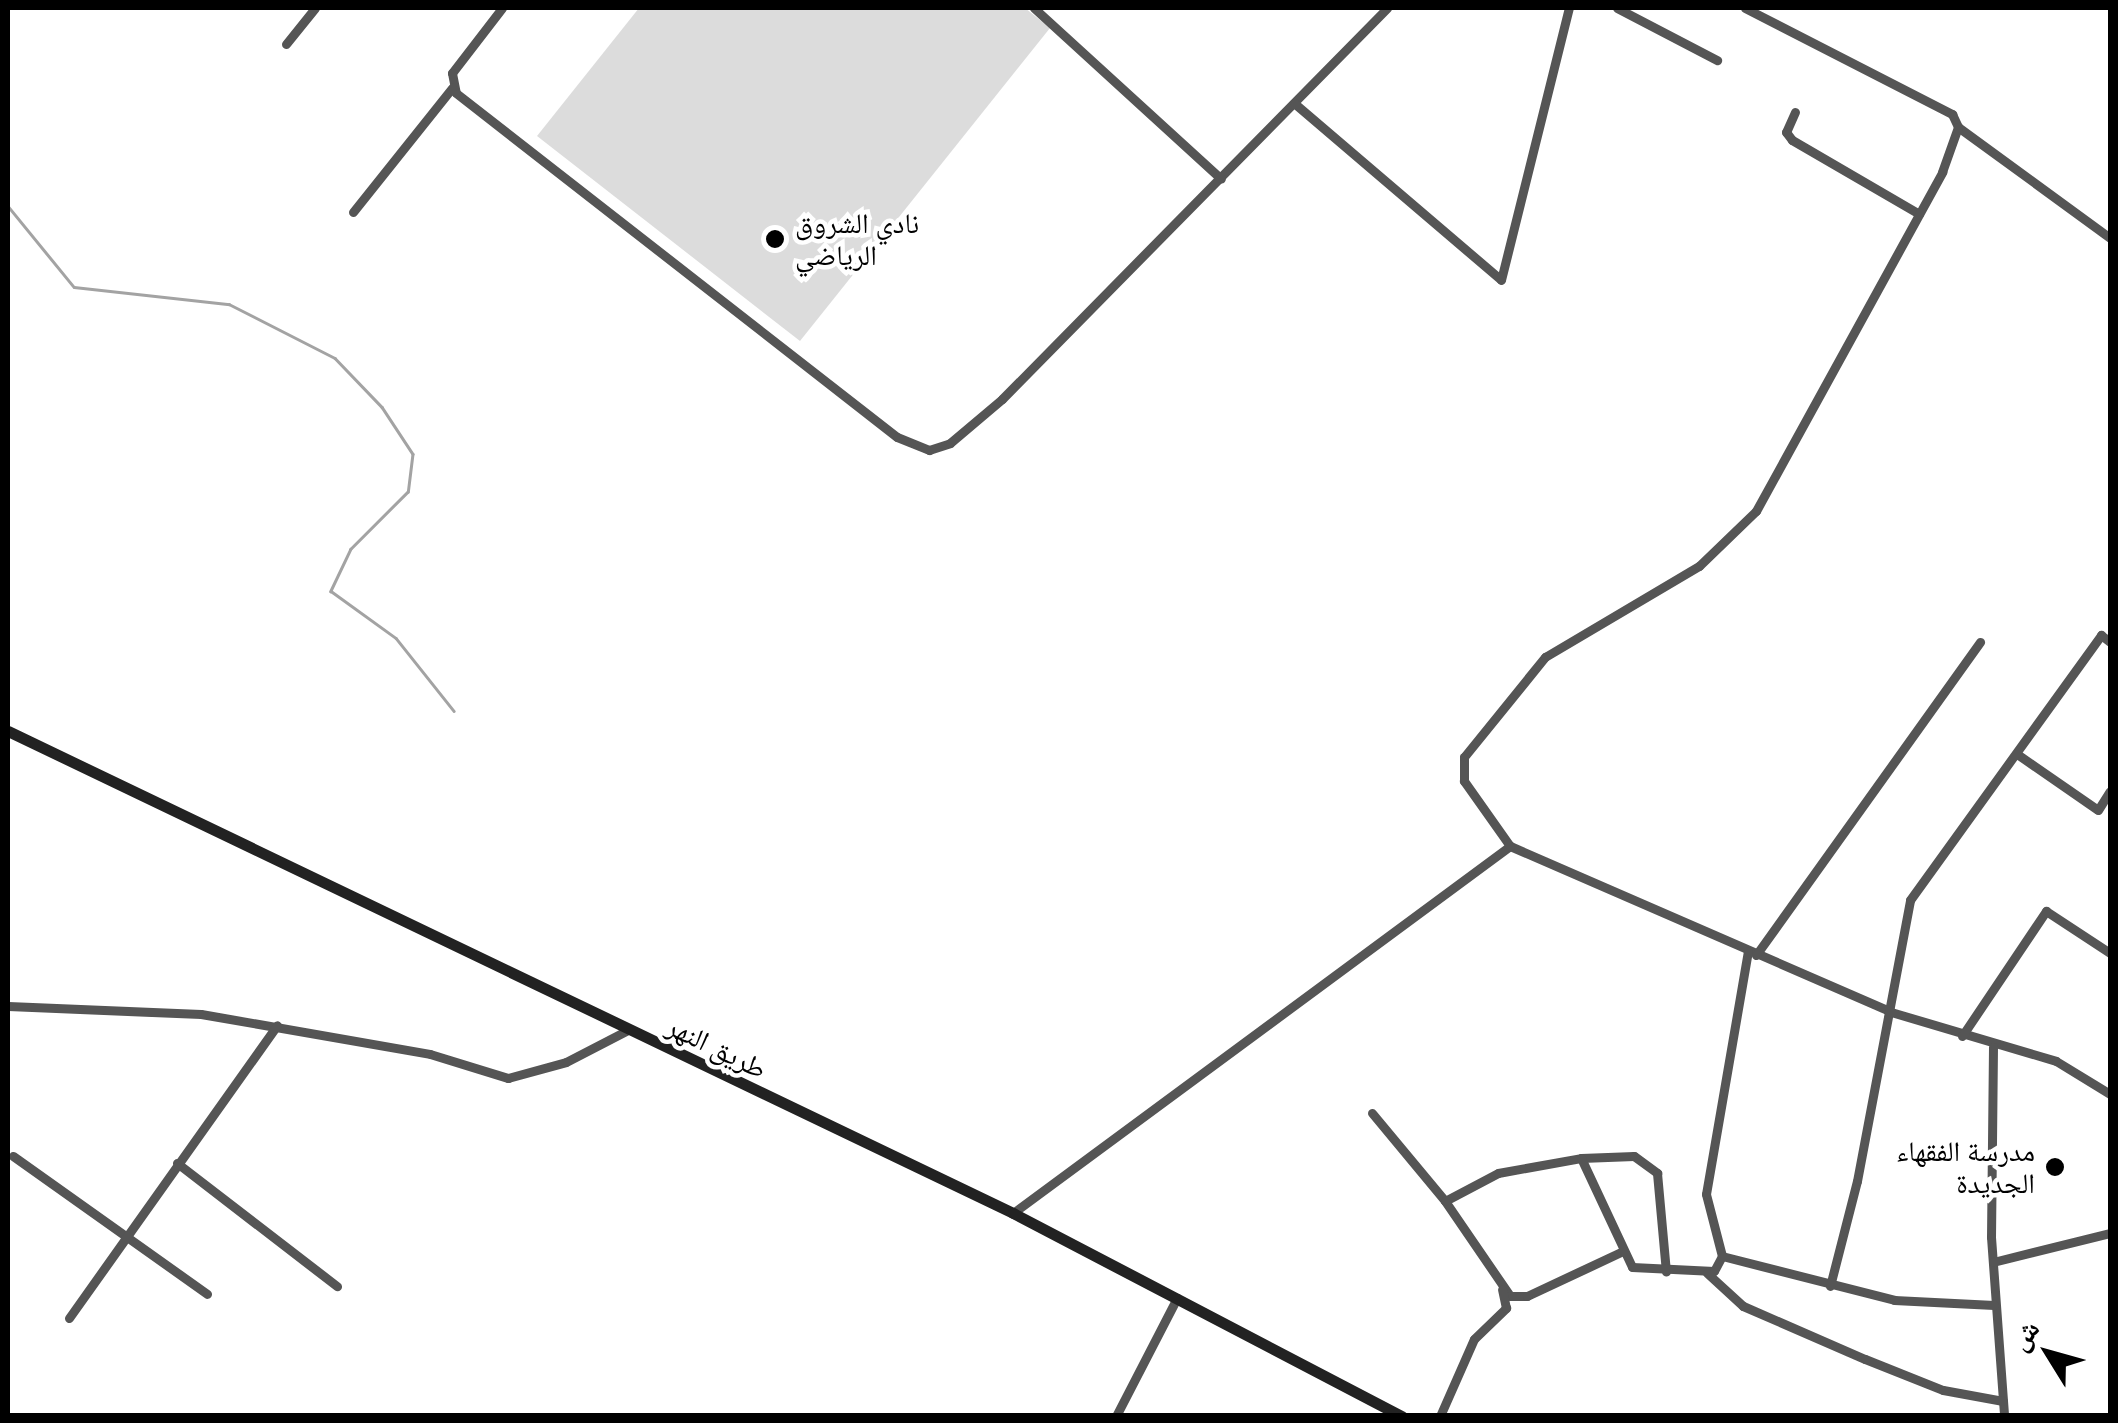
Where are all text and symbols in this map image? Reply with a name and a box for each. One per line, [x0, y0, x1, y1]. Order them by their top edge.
place label: نادي الشروق الرياضي [795, 206, 919, 272]
marker: نادي الشروق الرياضي [764, 228, 786, 250]
street label: طريق النهر [662, 1008, 772, 1086]
place label: مدرسة الفقهاء الجديدة [1896, 1134, 2035, 1200]
marker: مدرسة الفقهاء الجديدة [2044, 1156, 2066, 1178]
north arrow [1998, 1303, 2098, 1403]
text: ش [2002, 1313, 2046, 1356]

